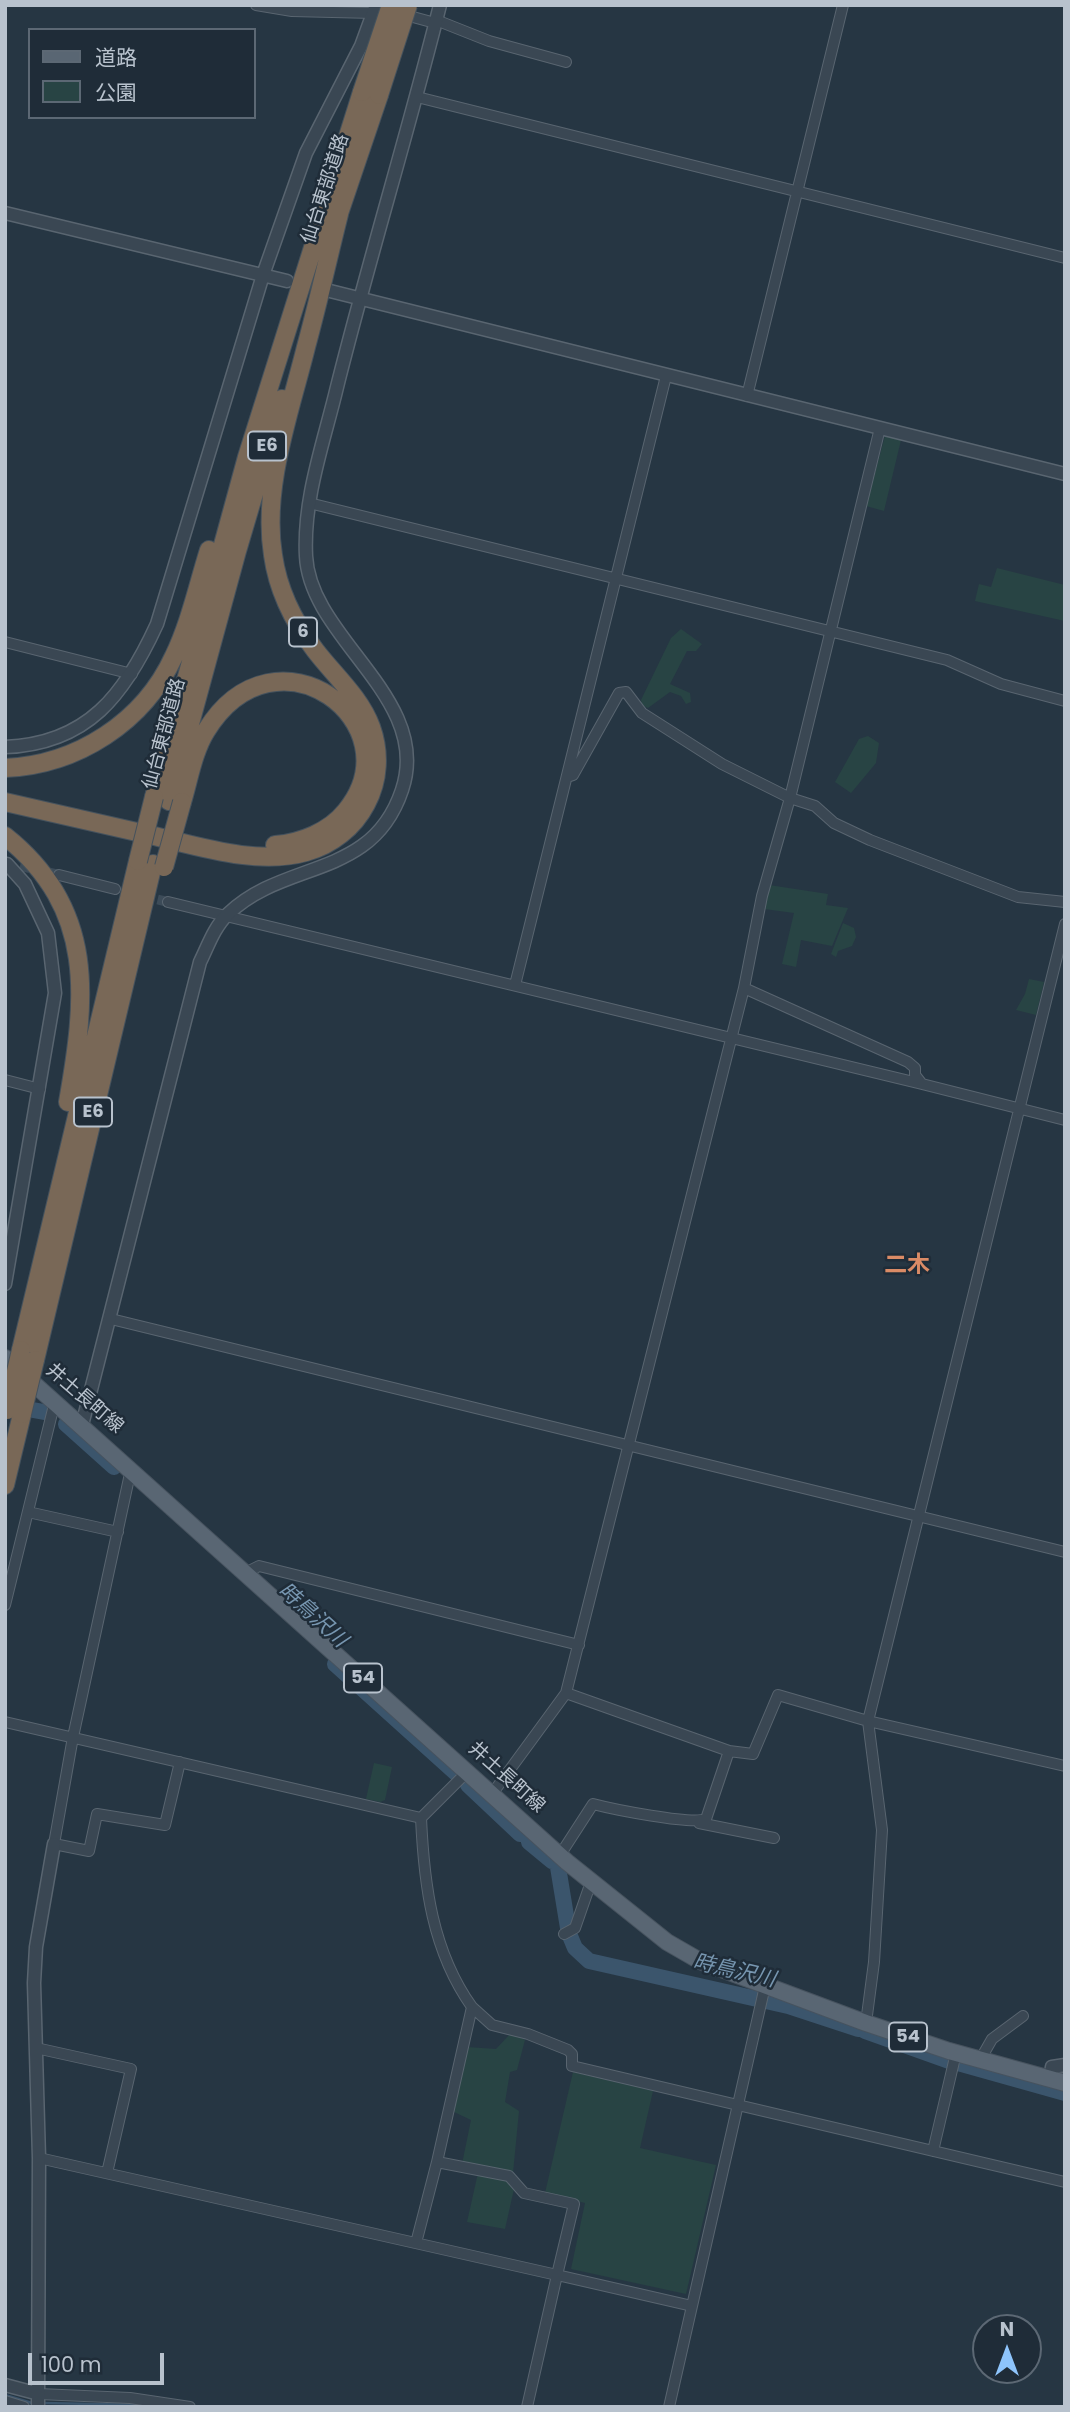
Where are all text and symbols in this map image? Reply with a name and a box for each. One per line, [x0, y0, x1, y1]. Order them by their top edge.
legend [28, 28, 256, 119]
text: 道路 [95, 43, 137, 72]
text: 公園 [95, 78, 137, 107]
street label: 仙台東部道路 [298, 131, 354, 247]
road number: E6 [248, 432, 286, 461]
road number: 6 [289, 618, 317, 646]
street label: 仙台東部道路 [139, 676, 191, 792]
road number: E6 [74, 1098, 112, 1126]
district label: 二木 [884, 1252, 930, 1280]
street label: 井土長町線 [41, 1359, 127, 1439]
water label: 時鳥沢川 [272, 1579, 352, 1653]
road number: 54 [344, 1664, 382, 1693]
street label: 井土長町線 [463, 1738, 549, 1818]
water label: 時鳥沢川 [690, 1950, 778, 1994]
road number: 54 [889, 2022, 927, 2052]
north arrow [972, 2314, 1042, 2384]
text: N [1000, 2316, 1014, 2343]
scale bar [32, 2338, 168, 2382]
text: 100 m [41, 2350, 101, 2379]

